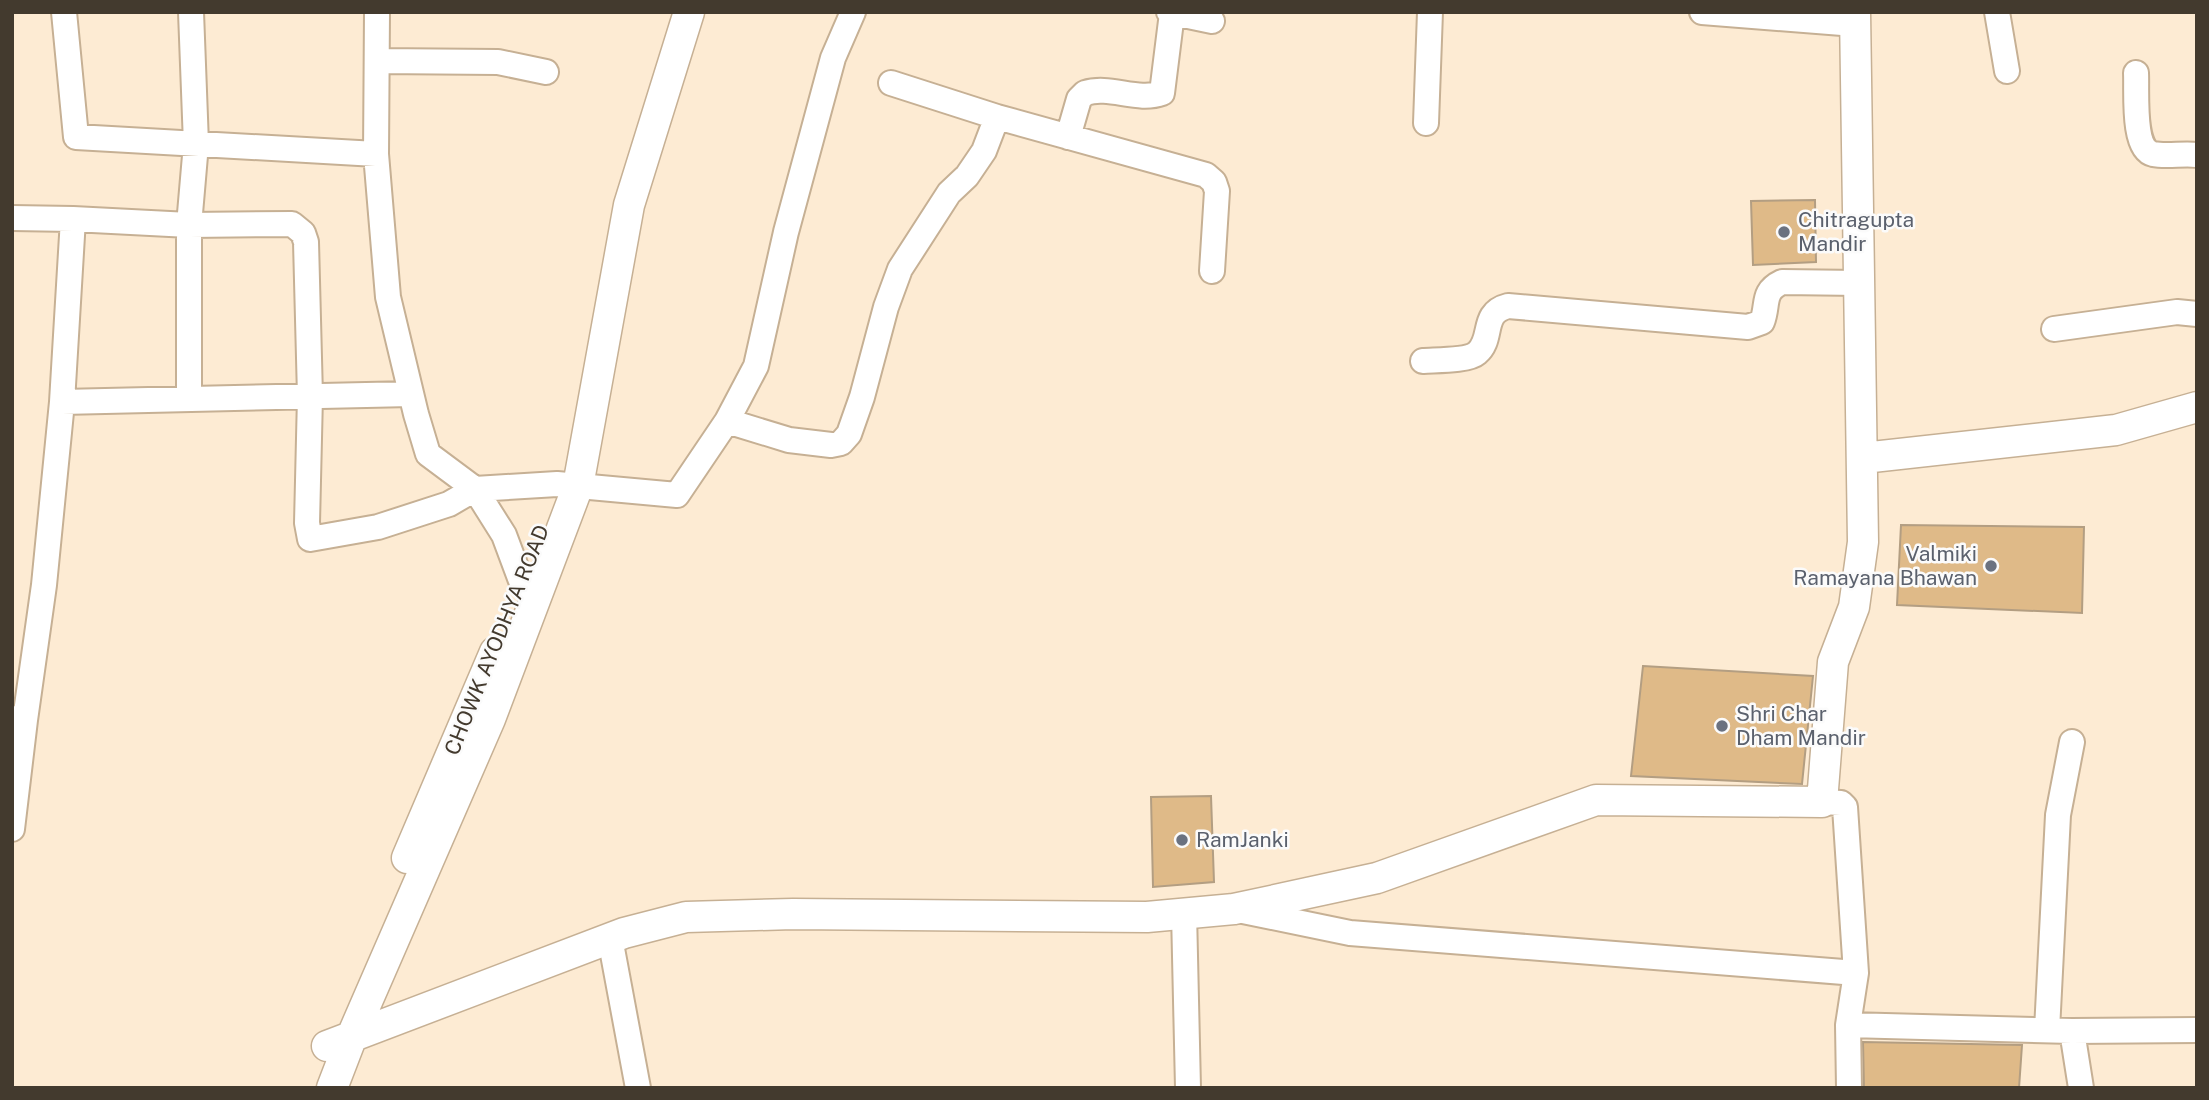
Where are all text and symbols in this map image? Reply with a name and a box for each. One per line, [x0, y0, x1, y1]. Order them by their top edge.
place label: Chitragupta Mandir [1798, 207, 1914, 256]
marker: Chitragupta Mandir [1776, 224, 1792, 240]
street label: CHOWK AYODHYA ROAD [439, 521, 554, 759]
place label: Valmiki Ramayana Bhawan [1793, 541, 1977, 590]
marker: Valmiki Ramayana Bhawan [1983, 558, 1999, 574]
place label: Shri Char Dham Mandir [1736, 701, 1866, 750]
marker: Shri Char Dham Mandir [1714, 718, 1730, 734]
place label: RamJanki [1196, 827, 1289, 852]
marker: RamJanki [1174, 832, 1190, 848]

